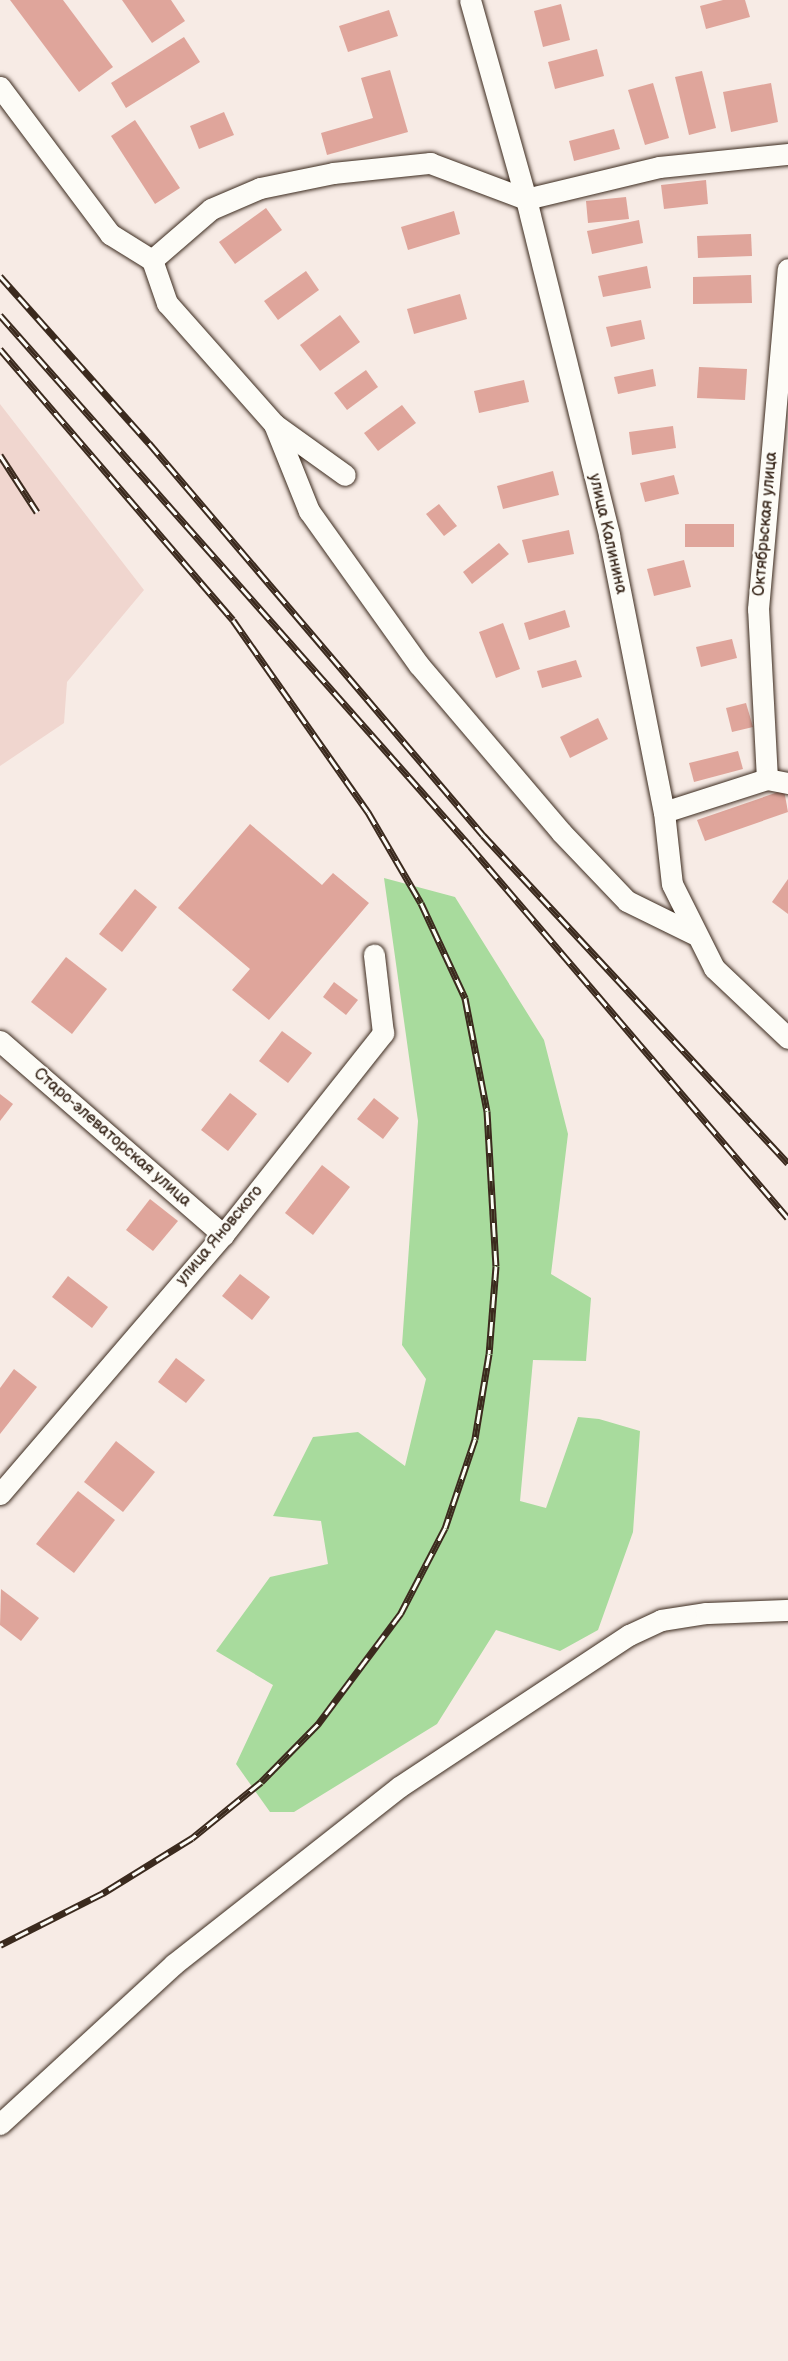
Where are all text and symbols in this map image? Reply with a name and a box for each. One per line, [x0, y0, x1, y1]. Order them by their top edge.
street label: Октябрьская улица [750, 451, 782, 597]
street label: улица Калинина [584, 472, 630, 596]
street label: Старо-элеваторская улица [29, 1064, 195, 1212]
street label: улица Яновского [173, 1182, 267, 1290]

